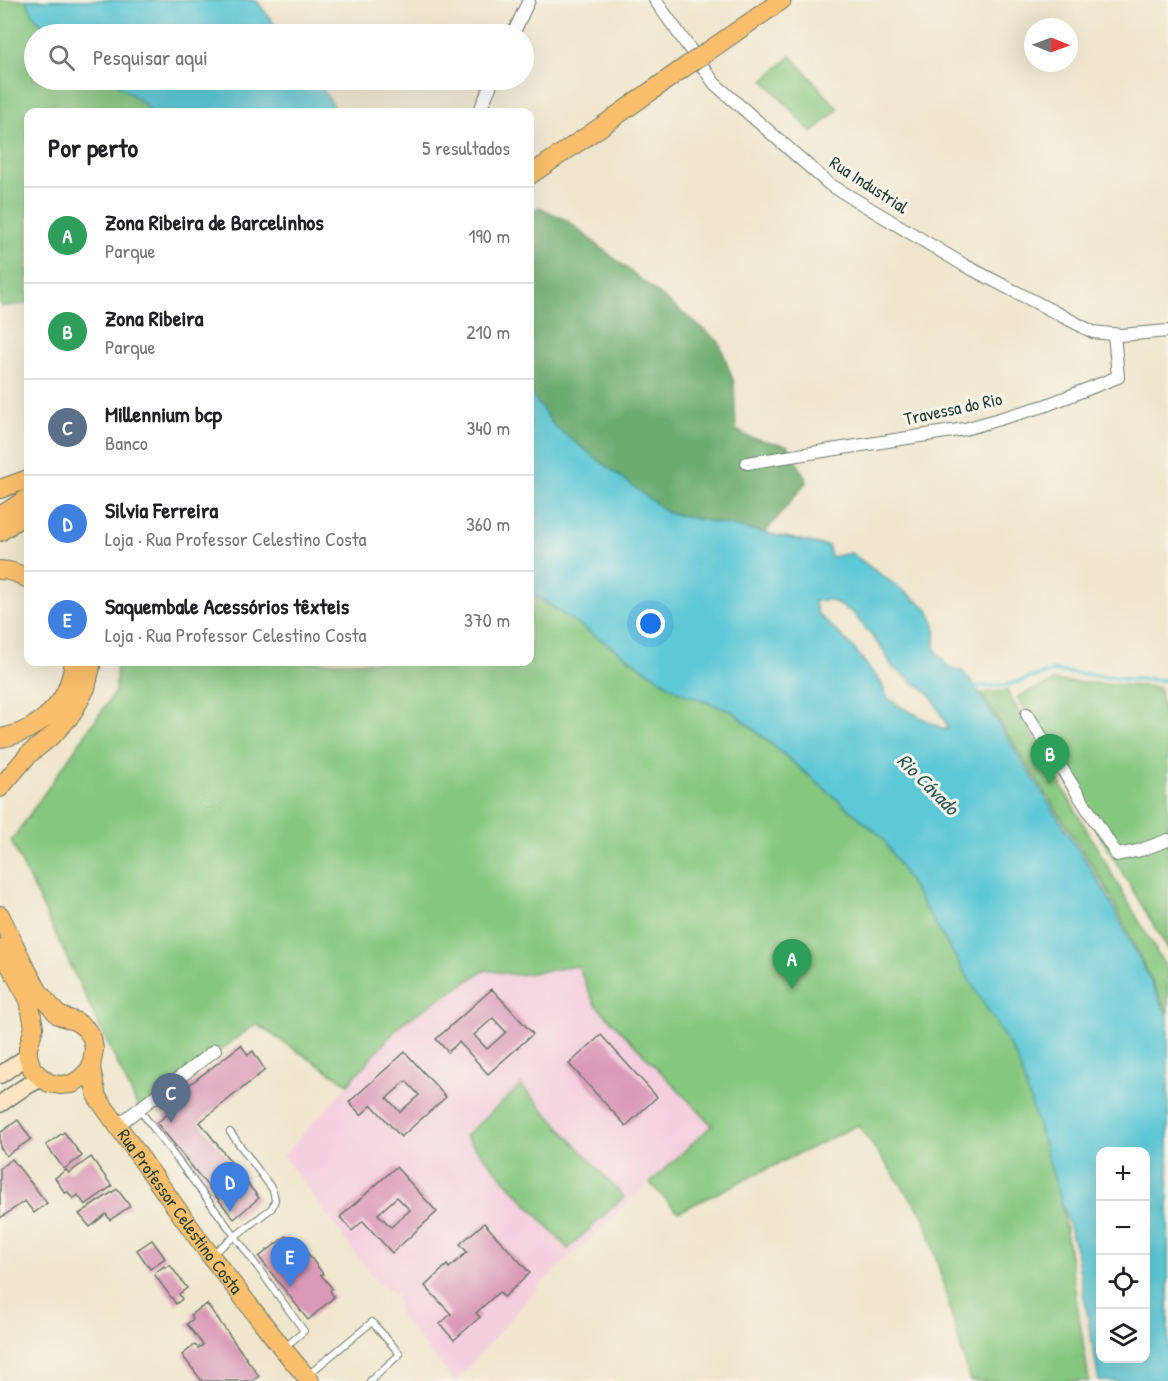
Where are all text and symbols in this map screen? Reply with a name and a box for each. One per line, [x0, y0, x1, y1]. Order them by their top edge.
north arrow [1024, 18, 1078, 72]
search box [24, 24, 534, 90]
icon: search [45, 41, 78, 74]
text: Pesquisar aqui [93, 42, 208, 72]
text: Por perto [48, 130, 138, 165]
text: 5 resultados [422, 134, 510, 161]
street label: Rua Industrial [825, 150, 914, 219]
text: Zona Ribeira de Barcelinhos [105, 207, 324, 237]
text: A [63, 222, 72, 249]
text: 190 m [468, 222, 510, 249]
text: Parque [105, 237, 155, 264]
text: Zona Ribeira [105, 303, 203, 333]
text: B [62, 318, 73, 345]
text: 210 m [466, 318, 510, 345]
text: Parque [105, 333, 155, 360]
street label: Travessa do Rio [902, 386, 1004, 431]
text: Millennium bcp [105, 399, 222, 429]
text: C [62, 414, 73, 441]
text: 340 m [466, 414, 510, 441]
text: Banco [105, 429, 148, 456]
text: Silvia Ferreira [105, 495, 218, 525]
text: D [63, 510, 72, 537]
text: 360 m [466, 510, 510, 537]
text: Loja · Rua Professor Celestino Costa [105, 525, 366, 552]
text: Saquembale Acessórios têxteis [105, 591, 349, 621]
text: E [63, 606, 72, 633]
text: 370 m [464, 606, 510, 633]
your location [636, 609, 665, 638]
text: Loja · Rua Professor Celestino Costa [105, 621, 366, 648]
pin: B [1030, 734, 1070, 784]
water label: Rio Cávado [892, 747, 966, 822]
pin: A [772, 940, 812, 989]
pin: C [152, 1074, 190, 1123]
street label: Rua Professor Celestino Costa [112, 1124, 249, 1299]
map controls [1096, 1147, 1150, 1363]
button: + [1096, 1147, 1150, 1201]
pin: D [210, 1162, 250, 1212]
button: − [1096, 1201, 1150, 1255]
pin: E [270, 1238, 310, 1287]
button: locate [1096, 1255, 1150, 1309]
button: layers [1096, 1309, 1150, 1363]

